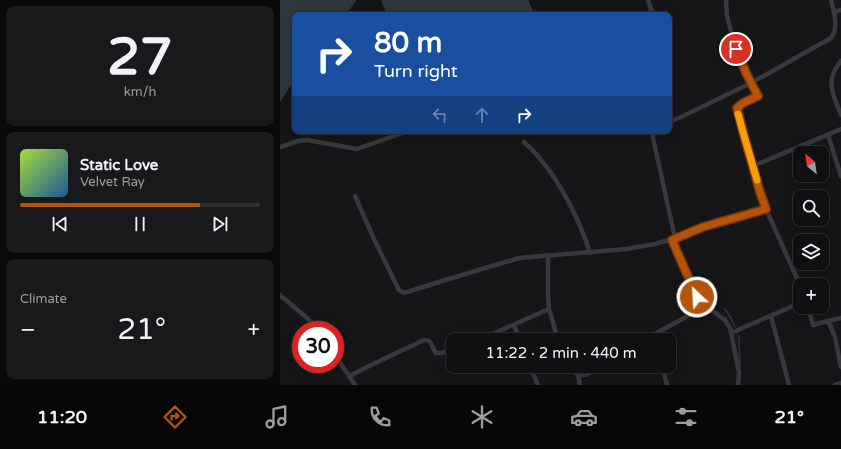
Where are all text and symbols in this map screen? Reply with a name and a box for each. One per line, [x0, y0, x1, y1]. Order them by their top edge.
text: 27 [107, 26, 173, 89]
text: 80 m [374, 26, 442, 60]
icon: right [308, 28, 360, 80]
pin [719, 32, 753, 66]
icon: arrive [725, 38, 747, 60]
text: Turn right [374, 60, 458, 82]
text: km/h [124, 84, 156, 100]
icon: left [429, 104, 451, 126]
icon: ahead [471, 104, 493, 126]
icon: right [513, 104, 535, 126]
north arrow [793, 146, 829, 182]
map controls [793, 146, 829, 314]
text: Static Love [80, 156, 158, 174]
text: Velvet Ray [80, 174, 145, 190]
button: search [793, 190, 829, 226]
icon: previous [49, 213, 71, 235]
icon: pause [129, 213, 151, 235]
icon: next [209, 213, 231, 235]
button: layers [793, 234, 829, 270]
position arrow [676, 276, 718, 318]
button: + [793, 278, 829, 314]
text: Climate [20, 291, 67, 307]
text: 21° [117, 311, 166, 348]
text: − [20, 317, 36, 343]
text: + [248, 317, 260, 343]
speed limit sign: 30 [292, 321, 344, 373]
text: 11:22 · 2 min · 440 m [486, 344, 636, 362]
icon: directions [161, 403, 189, 431]
icon: music [263, 403, 291, 431]
icon: phone [366, 403, 394, 431]
icon: climate [468, 403, 496, 431]
icon: car [570, 403, 598, 431]
icon: filters [672, 403, 700, 431]
text: 11:20 [37, 406, 87, 428]
text: 21° [774, 406, 804, 428]

